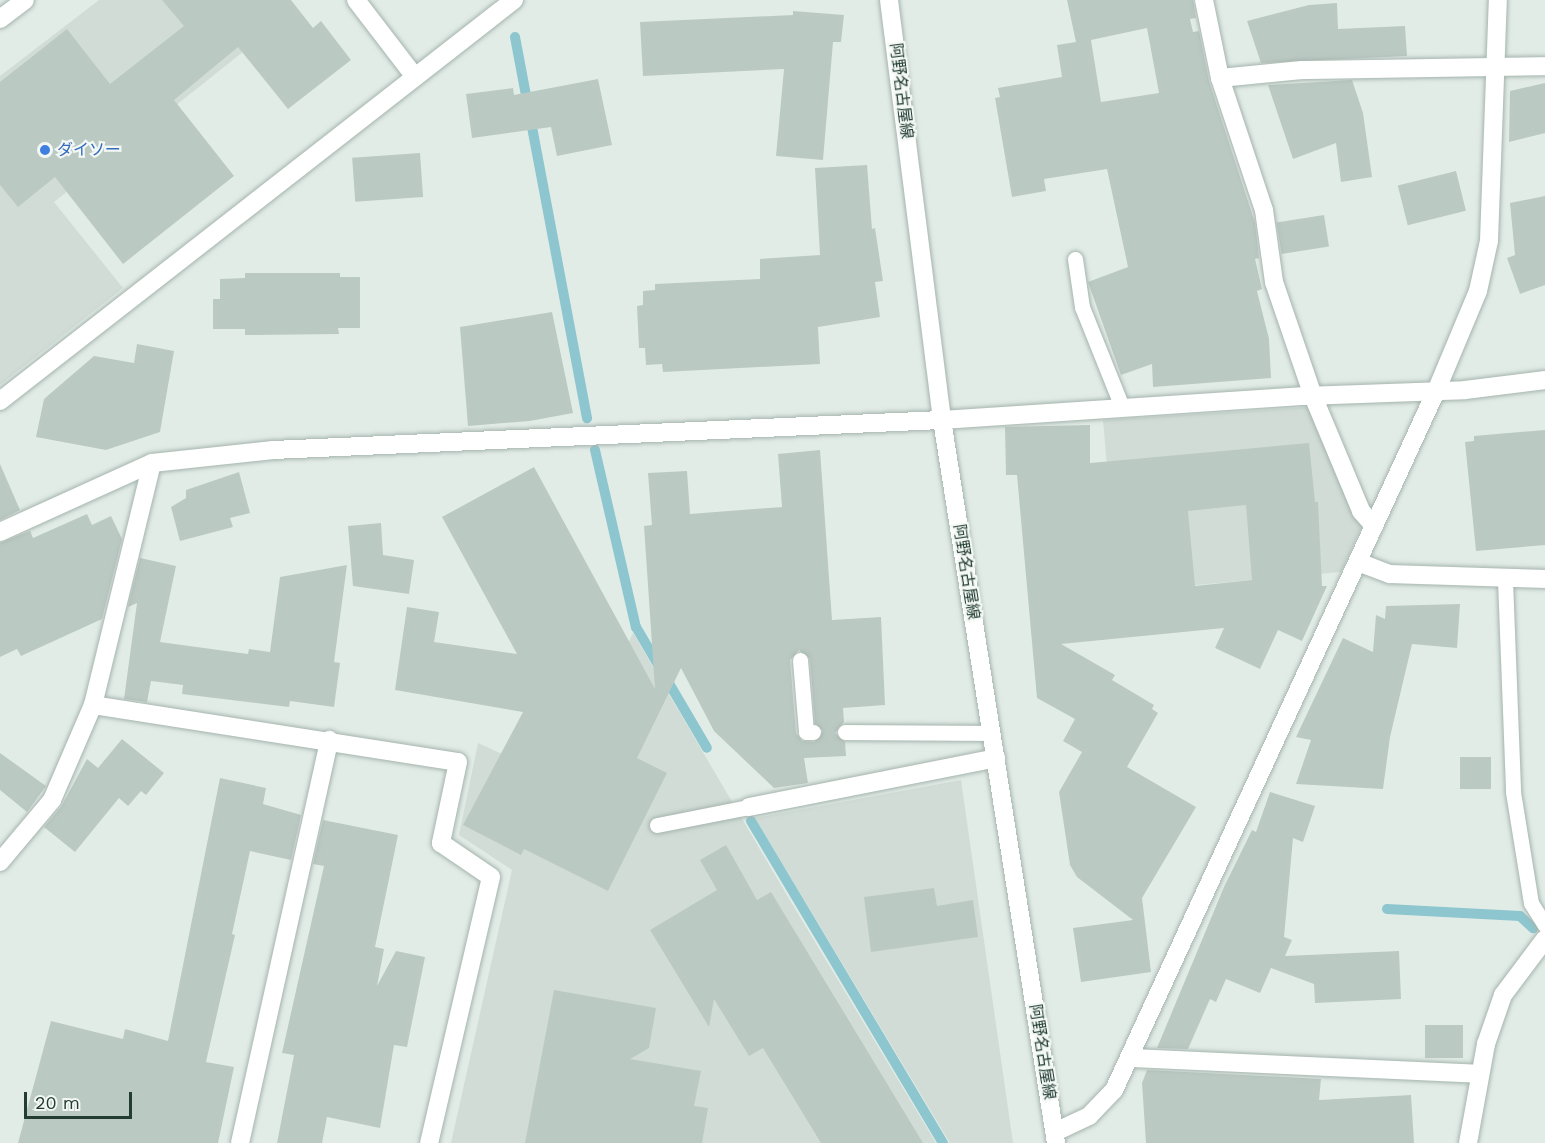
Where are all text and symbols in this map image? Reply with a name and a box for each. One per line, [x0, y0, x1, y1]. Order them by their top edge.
street label: 阿野名古屋線 [886, 42, 916, 140]
place label: ダイソー [57, 140, 121, 160]
marker: ダイソー [38, 143, 52, 157]
street label: 阿野名古屋線 [949, 523, 983, 621]
street label: 阿野名古屋線 [1025, 1003, 1059, 1101]
scale bar [27, 1080, 135, 1118]
text: 20 m [35, 1092, 80, 1113]

